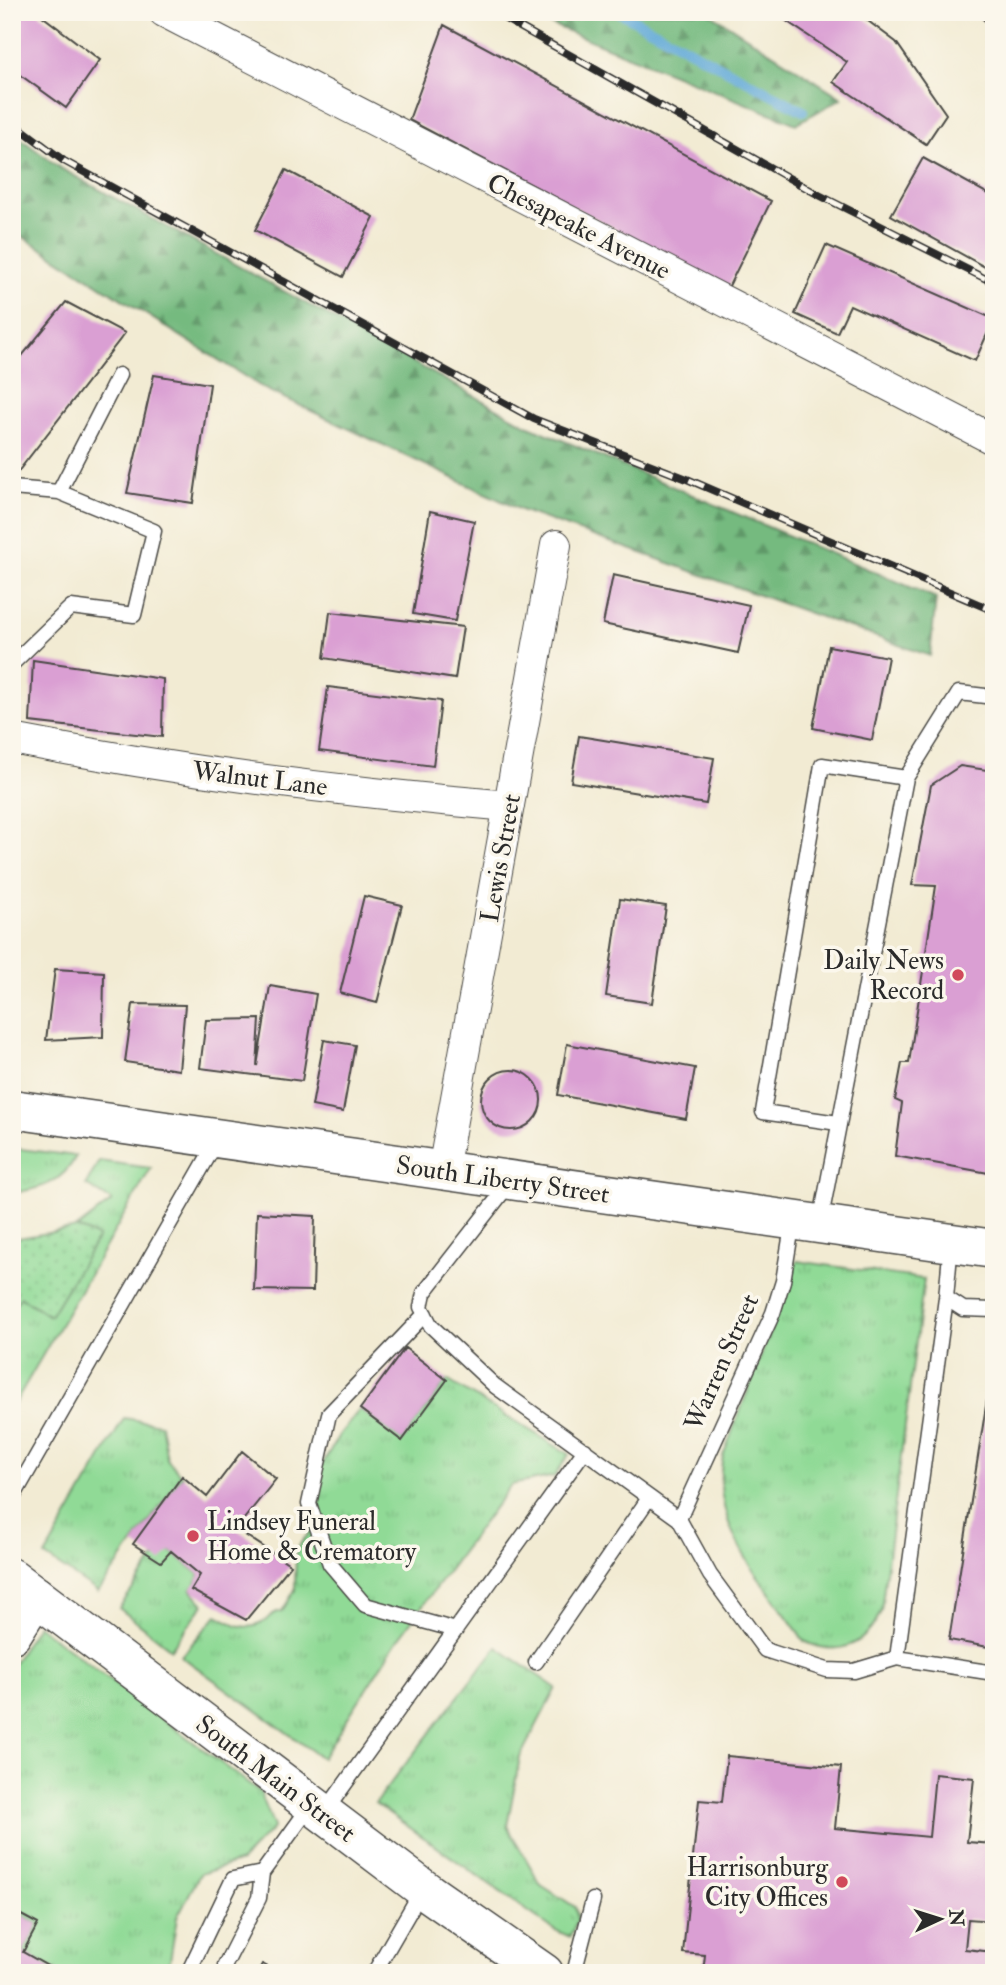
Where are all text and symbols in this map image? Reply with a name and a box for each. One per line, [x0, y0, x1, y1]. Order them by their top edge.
street label: Chesapeake Avenue [481, 167, 676, 288]
street label: Walnut Lane [190, 755, 329, 803]
street label: Lewis Street [474, 792, 528, 925]
place label: Daily News Record [823, 945, 944, 1007]
marker: Daily News Record [950, 967, 966, 983]
street label: South Liberty Street [394, 1149, 611, 1211]
street label: Warren Street [677, 1289, 766, 1437]
place label: Lindsey Funeral Home & Crematory [207, 1506, 417, 1568]
marker: Lindsey Funeral Home & Crematory [185, 1528, 201, 1544]
street label: South Main Street [189, 1708, 362, 1849]
place label: Harrisonburg City Offices [686, 1852, 829, 1914]
marker: Harrisonburg City Offices [834, 1874, 850, 1890]
north arrow [904, 1884, 974, 1954]
text: N [943, 1908, 969, 1928]

